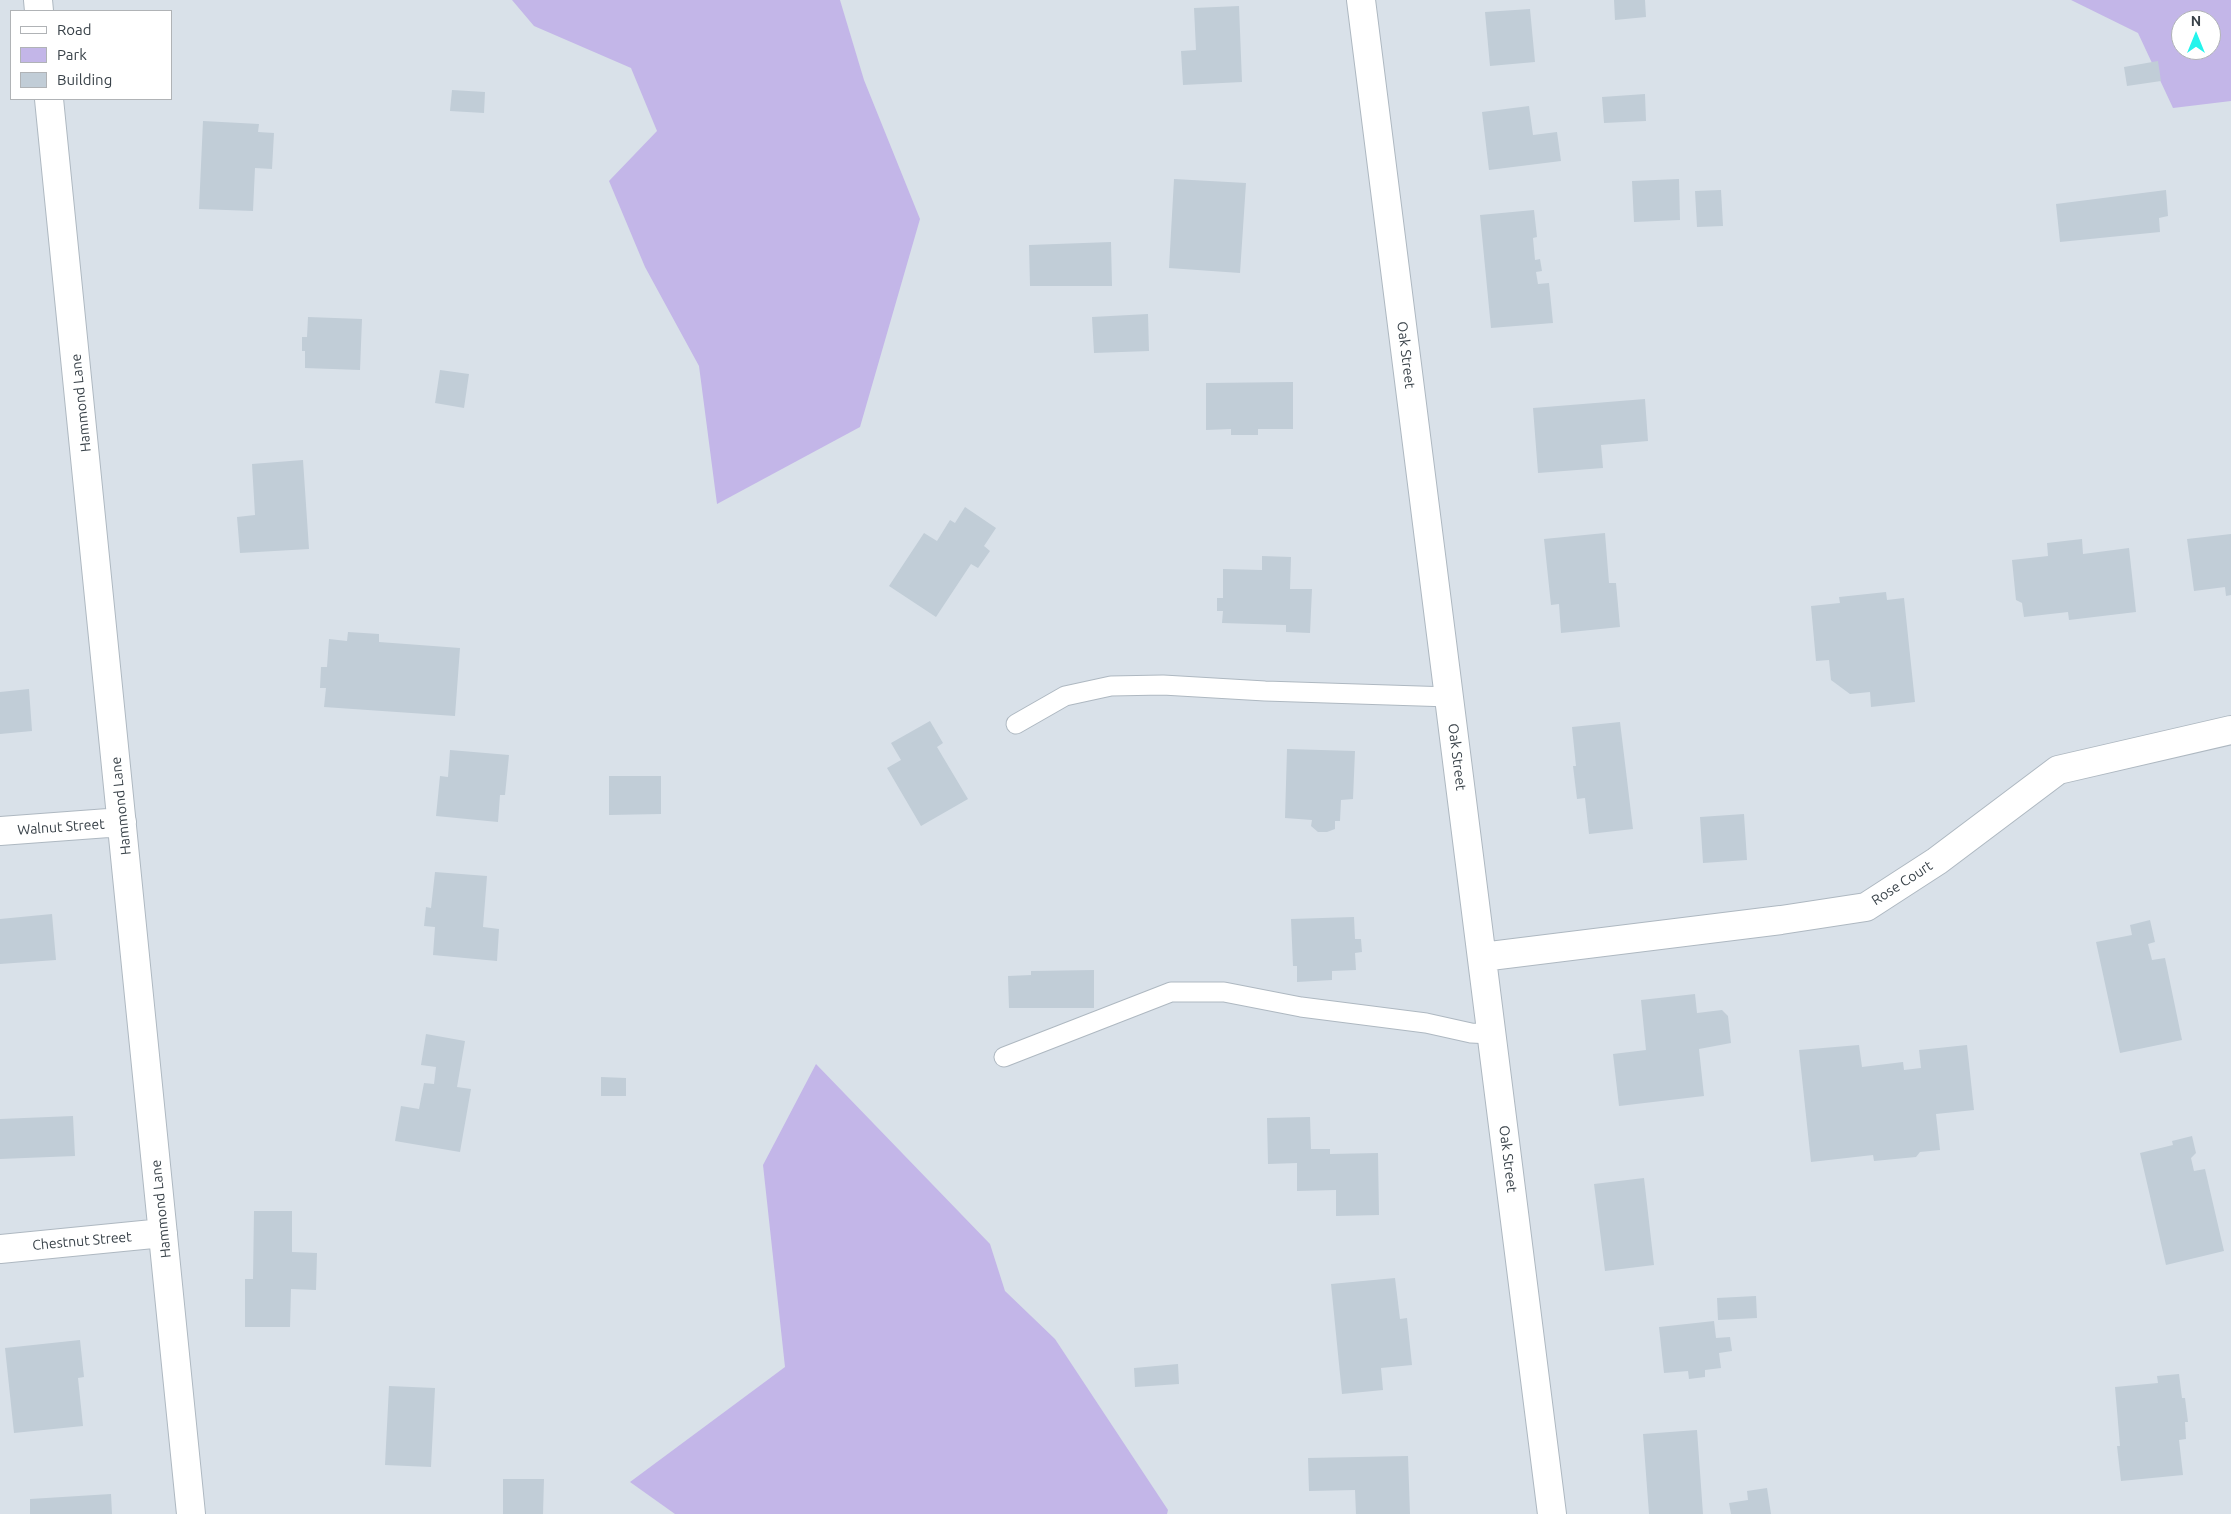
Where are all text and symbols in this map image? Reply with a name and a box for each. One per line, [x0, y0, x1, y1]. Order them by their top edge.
legend [10, 10, 172, 100]
north arrow [2171, 10, 2221, 60]
text: N [2191, 13, 2201, 29]
text: Road [57, 21, 92, 38]
text: Park [57, 46, 87, 63]
text: Building [57, 71, 112, 88]
street label: Oak Street [1394, 321, 1418, 389]
street label: Hammond Lane [67, 353, 95, 453]
street label: Oak Street [1445, 723, 1469, 791]
street label: Hammond Lane [107, 756, 135, 856]
street label: Walnut Street [17, 816, 105, 838]
street label: Rose Court [1868, 857, 1936, 909]
street label: Oak Street [1496, 1125, 1520, 1193]
street label: Hammond Lane [147, 1159, 175, 1259]
street label: Chestnut Street [32, 1228, 132, 1254]

